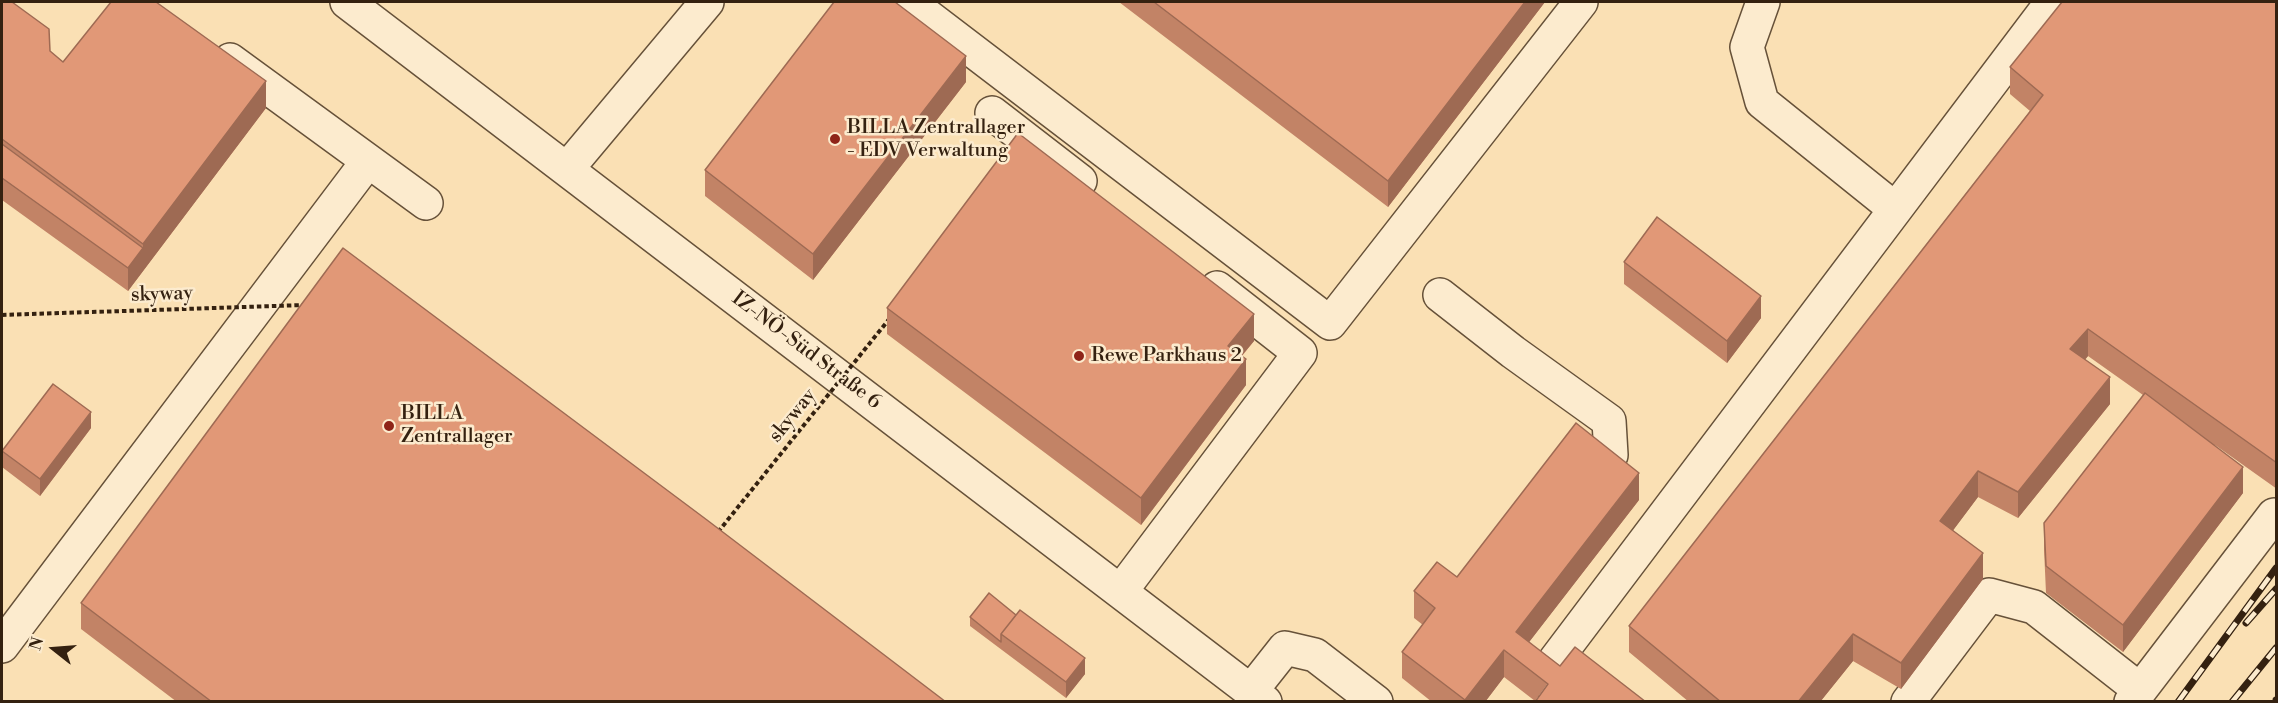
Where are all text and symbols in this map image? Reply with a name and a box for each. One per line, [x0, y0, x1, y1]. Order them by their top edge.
place label: BILLA Zentrallager - EDV Verwaltung [847, 116, 1025, 163]
marker: BILLA Zentrallager - EDV Verwaltung [828, 132, 842, 146]
street label: skyway [130, 282, 194, 308]
street label: IZ-NÖ-Süd Straße 6 [727, 287, 885, 415]
place label: Rewe Parkhaus 2 [1091, 344, 1242, 368]
marker: Rewe Parkhaus 2 [1072, 349, 1086, 363]
street label: skyway [764, 384, 822, 448]
place label: BILLA Zentrallager [401, 402, 513, 449]
marker: BILLA Zentrallager [382, 419, 396, 433]
north arrow [24, 619, 84, 679]
text: N [25, 635, 48, 653]

